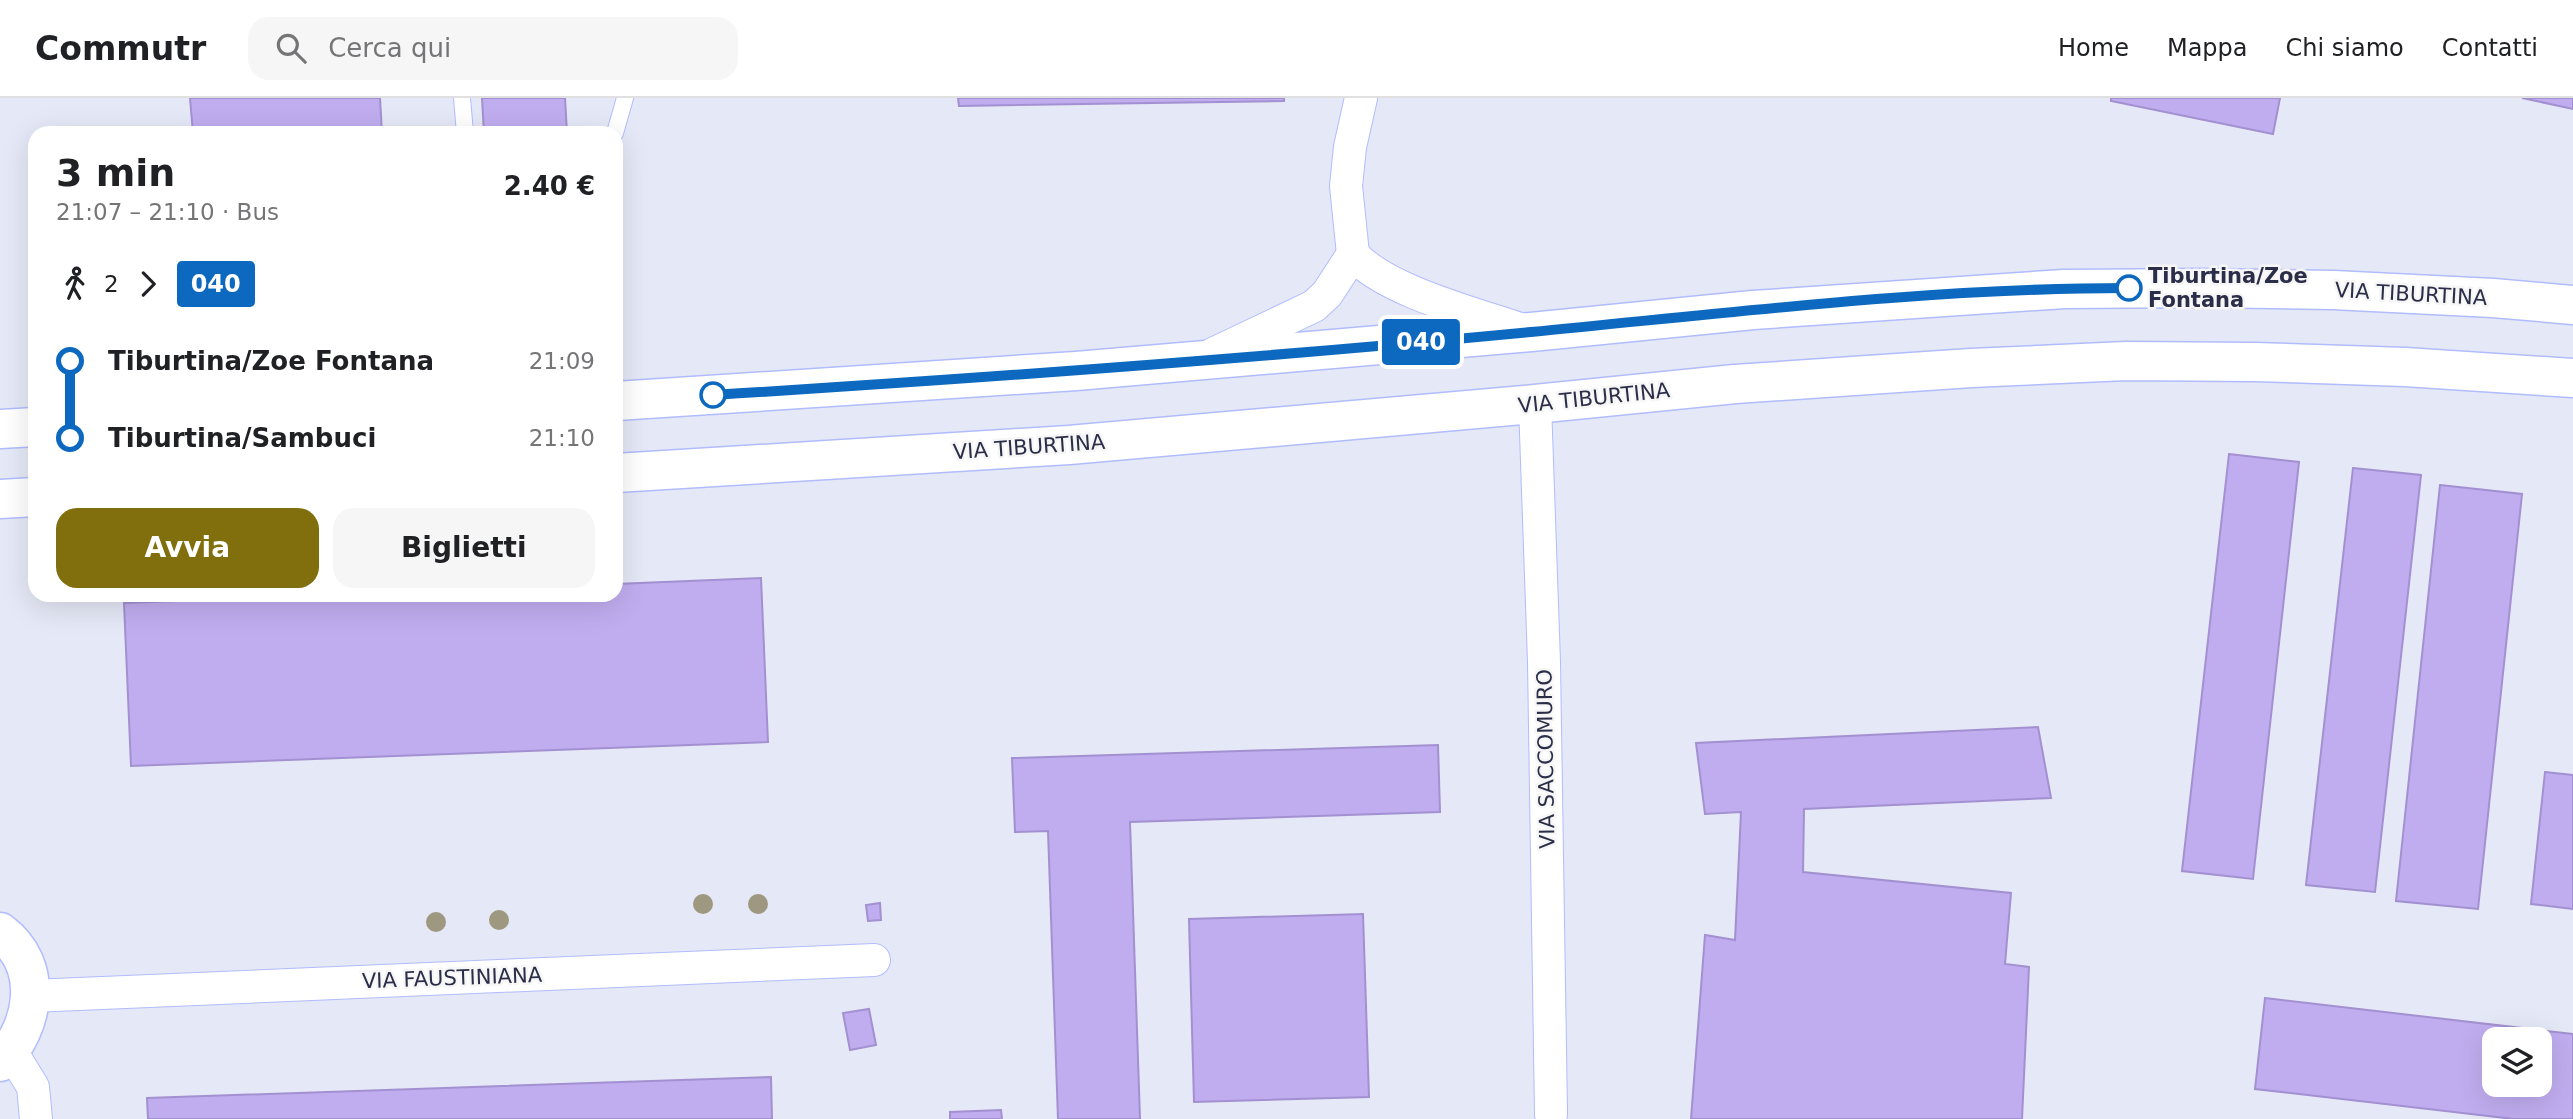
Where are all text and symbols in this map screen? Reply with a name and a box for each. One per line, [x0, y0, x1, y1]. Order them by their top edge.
search box [248, 17, 738, 80]
text: Commutr [35, 29, 206, 68]
icon: search [272, 29, 310, 67]
text: Cerca qui [328, 33, 451, 63]
text: Home [2058, 34, 2129, 62]
text: Mappa [2167, 34, 2248, 62]
text: Chi siamo [2286, 34, 2404, 62]
text: Contatti [2442, 34, 2538, 62]
text: 3 min [56, 151, 175, 195]
text: 2.40 € [504, 171, 595, 201]
text: 21:07 – 21:10 · Bus [56, 199, 279, 225]
place label: Tiburtina/Zoe Fontana [2148, 264, 2308, 312]
icon: walk [56, 265, 94, 303]
icon: forward [129, 265, 167, 303]
text: 040 [191, 270, 241, 298]
text: 2 [104, 271, 119, 297]
marker: Tiburtina/Zoe Fontana [2116, 275, 2142, 301]
street label: VIA TIBURTINA [2334, 278, 2488, 310]
line badge: 040 [1381, 319, 1461, 365]
text: 040 [1396, 328, 1446, 356]
text: Tiburtina/Zoe Fontana [108, 346, 434, 376]
text: 21:09 [529, 348, 595, 374]
street label: VIA TIBURTINA [1517, 378, 1672, 418]
unlabelled marker [700, 382, 726, 408]
text: Tiburtina/Sambuci [108, 423, 376, 453]
text: 21:10 [529, 425, 595, 451]
street label: VIA TIBURTINA [952, 430, 1107, 464]
button: Avvia [56, 508, 319, 588]
button: Biglietti [333, 508, 595, 588]
street label: VIA SACCOMURO [1532, 669, 1560, 849]
street label: VIA FAUSTINIANA [362, 963, 543, 993]
map controls [2482, 1027, 2552, 1097]
button: layers [2482, 1027, 2552, 1097]

